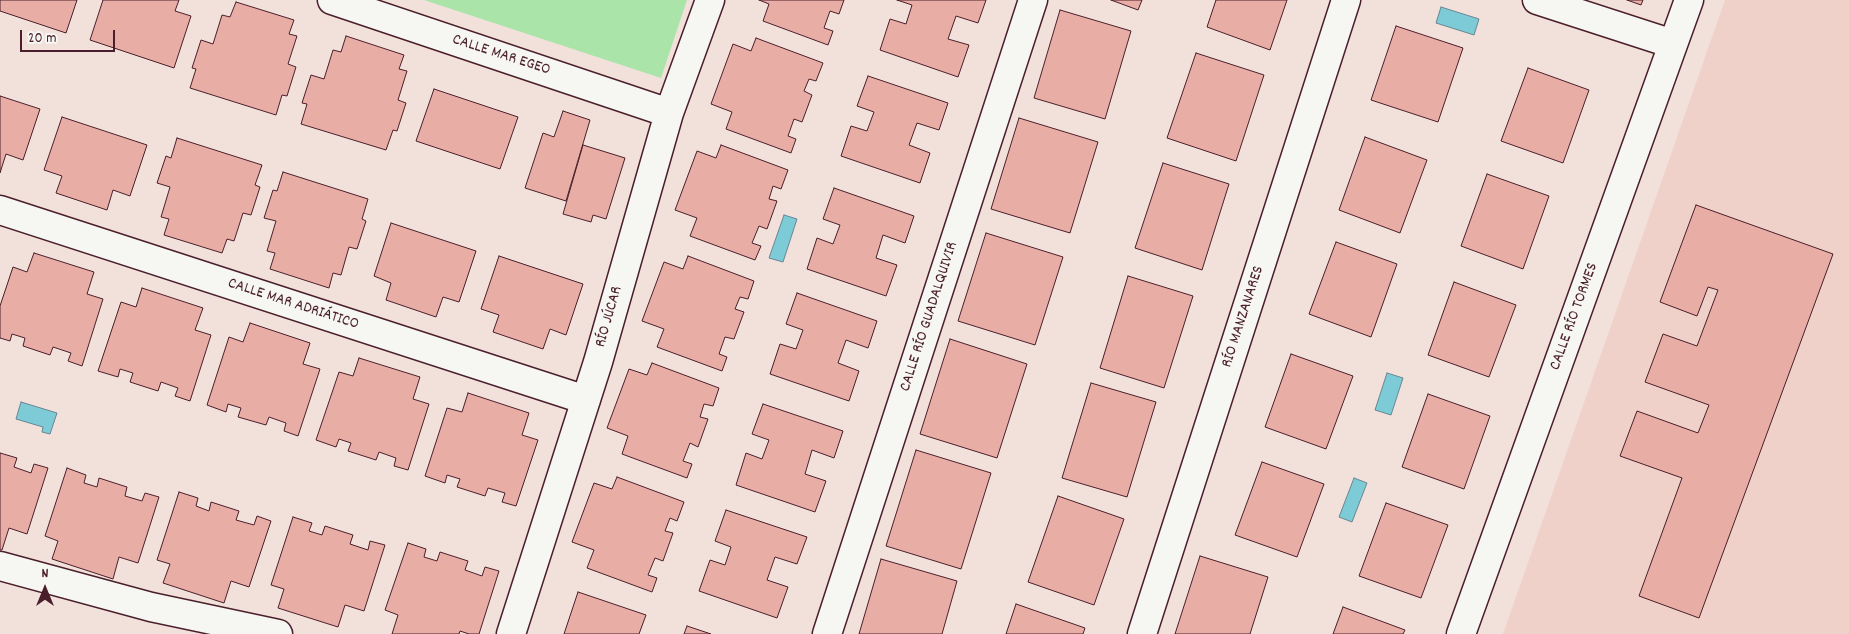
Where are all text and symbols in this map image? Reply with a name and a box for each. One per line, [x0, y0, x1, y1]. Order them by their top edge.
scale bar [22, 20, 118, 52]
text: 20 m [28, 28, 56, 50]
street label: CALLE MAR EGEO [450, 31, 552, 81]
street label: CALLE RÍO GUADALQUIVIR [897, 240, 963, 394]
street label: CALLE RÍO TORMES [1547, 261, 1603, 373]
street label: RÍO MANZANARES [1219, 264, 1269, 370]
street label: CALLE MAR ADRIÁTICO [225, 275, 361, 335]
street label: RÍO JÚCAR [592, 284, 628, 350]
north arrow [20, 564, 70, 614]
text: N [42, 564, 48, 584]

